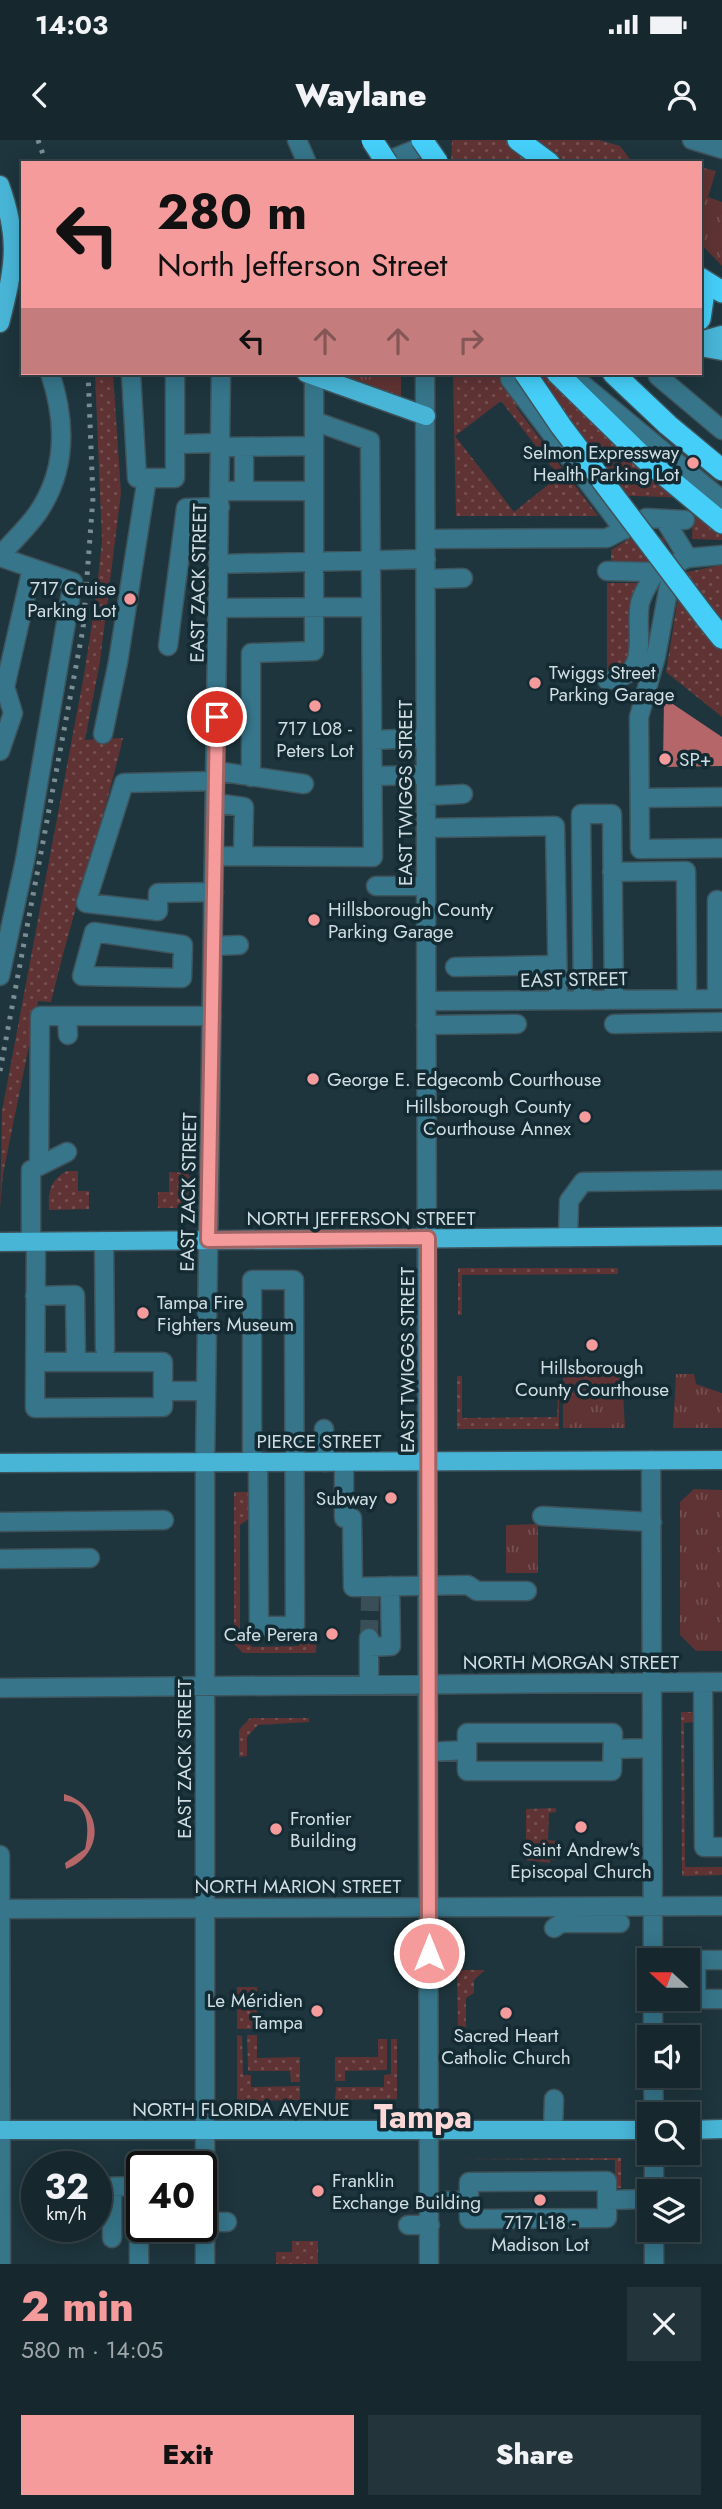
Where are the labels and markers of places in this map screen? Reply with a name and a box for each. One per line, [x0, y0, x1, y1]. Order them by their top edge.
place label: Selmon Expressway Health Parking Lot [523, 439, 680, 488]
marker: Selmon Expressway Health Parking Lot [685, 455, 701, 471]
place label: 717 Cruise Parking Lot [27, 575, 116, 624]
marker: 717 Cruise Parking Lot [122, 591, 138, 607]
place label: Twiggs Street Parking Garage [549, 659, 675, 708]
marker: Twiggs Street Parking Garage [527, 675, 543, 691]
pin [187, 687, 247, 747]
marker: 717 L08 - Peters Lot [307, 698, 323, 714]
place label: 717 L08 - Peters Lot [276, 715, 354, 764]
place label: SP+ [679, 746, 712, 773]
marker: SP+ [657, 751, 673, 767]
place label: Hillsborough County Parking Garage [328, 896, 494, 945]
marker: Hillsborough County Parking Garage [306, 912, 322, 928]
place label: George E. Edgecomb Courthouse [327, 1066, 601, 1093]
marker: George E. Edgecomb Courthouse [305, 1071, 321, 1087]
place label: Hillsborough County Courthouse Annex [406, 1093, 572, 1142]
marker: Hillsborough County Courthouse Annex [577, 1109, 593, 1125]
place label: Tampa Fire Fighters Museum [157, 1289, 294, 1338]
marker: Tampa Fire Fighters Museum [135, 1305, 151, 1321]
marker: Hillsborough County Courthouse [584, 1337, 600, 1353]
place label: Hillsborough County Courthouse [515, 1354, 669, 1403]
place label: Subway [316, 1485, 378, 1512]
marker: Subway [383, 1490, 399, 1506]
place label: Cafe Perera [224, 1621, 318, 1648]
marker: Cafe Perera [324, 1626, 340, 1642]
place label: Frontier Building [290, 1805, 356, 1854]
marker: Saint Andrew's Episcopal Church [573, 1819, 589, 1835]
marker: Frontier Building [268, 1821, 284, 1837]
place label: Saint Andrew's Episcopal Church [510, 1836, 652, 1885]
place label: Le Méridien Tampa [207, 1987, 303, 2036]
marker: Le Méridien Tampa [309, 2003, 325, 2019]
marker: Sacred Heart Catholic Church [498, 2005, 514, 2021]
place label: Sacred Heart Catholic Church [441, 2022, 571, 2071]
place label: Franklin Exchange Building [332, 2167, 481, 2216]
marker: Franklin Exchange Building [310, 2183, 326, 2199]
marker: 717 L18 - Madison Lot [532, 2192, 548, 2208]
place label: 717 L18 - Madison Lot [491, 2209, 589, 2258]

